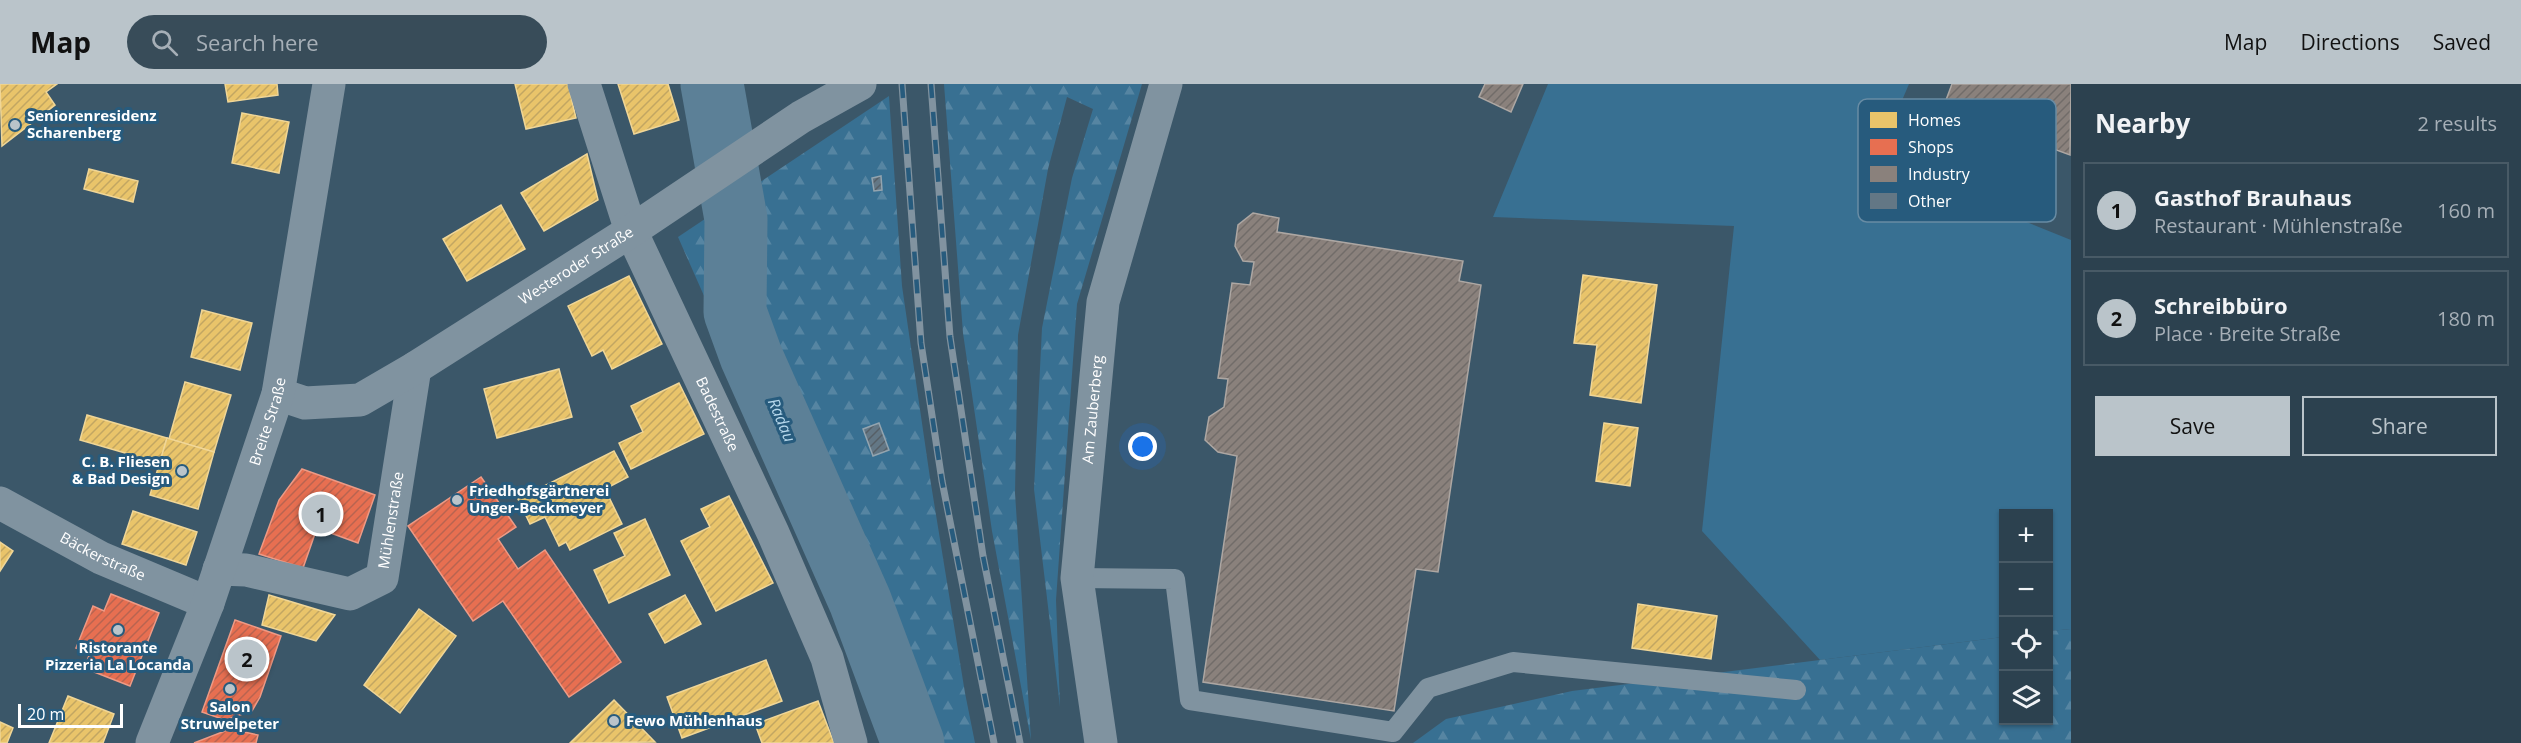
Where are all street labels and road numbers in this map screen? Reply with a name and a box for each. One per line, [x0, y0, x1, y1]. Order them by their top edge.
street label: Westeroder Straße [515, 221, 637, 309]
street label: Am Zauberberg [1077, 354, 1107, 465]
street label: Badestraße [692, 373, 744, 455]
street label: Breite Straße [244, 376, 290, 468]
street label: Mühlenstraße [373, 470, 408, 570]
street label: Bäckerstraße [57, 527, 149, 585]

